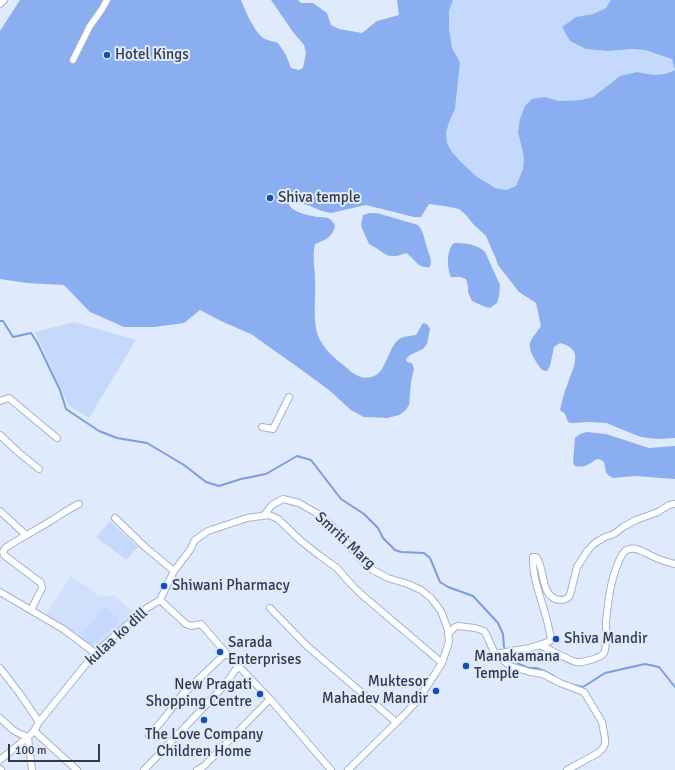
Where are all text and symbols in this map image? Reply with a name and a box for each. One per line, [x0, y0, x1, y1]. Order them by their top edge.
place label: Hotel Kings [115, 46, 189, 64]
marker: Hotel Kings [102, 50, 112, 60]
place label: Shiva temple [278, 189, 360, 207]
marker: Shiva temple [265, 193, 275, 203]
street label: Smriti Marg [311, 509, 379, 573]
place label: Shiwani Pharmacy [172, 577, 290, 595]
marker: Shiwani Pharmacy [159, 581, 169, 591]
street label: kulaa ko dill [82, 604, 152, 670]
place label: Shiva Mandir [564, 630, 648, 648]
place label: Sarada Enterprises [228, 634, 301, 669]
marker: Shiva Mandir [551, 634, 561, 644]
marker: Sarada Enterprises [215, 647, 225, 657]
place label: Manakamana Temple [474, 648, 560, 683]
marker: Manakamana Temple [461, 661, 471, 671]
place label: Muktesor Mahadev Mandir [322, 673, 428, 708]
place label: New Pragati Shopping Centre [146, 676, 252, 711]
marker: Muktesor Mahadev Mandir [431, 686, 441, 696]
marker: New Pragati Shopping Centre [255, 689, 265, 699]
marker: The Love Company Children Home [199, 715, 209, 725]
place label: The Love Company Children Home [145, 726, 263, 761]
scale bar [10, 736, 102, 762]
text: 100 m [15, 743, 47, 758]

